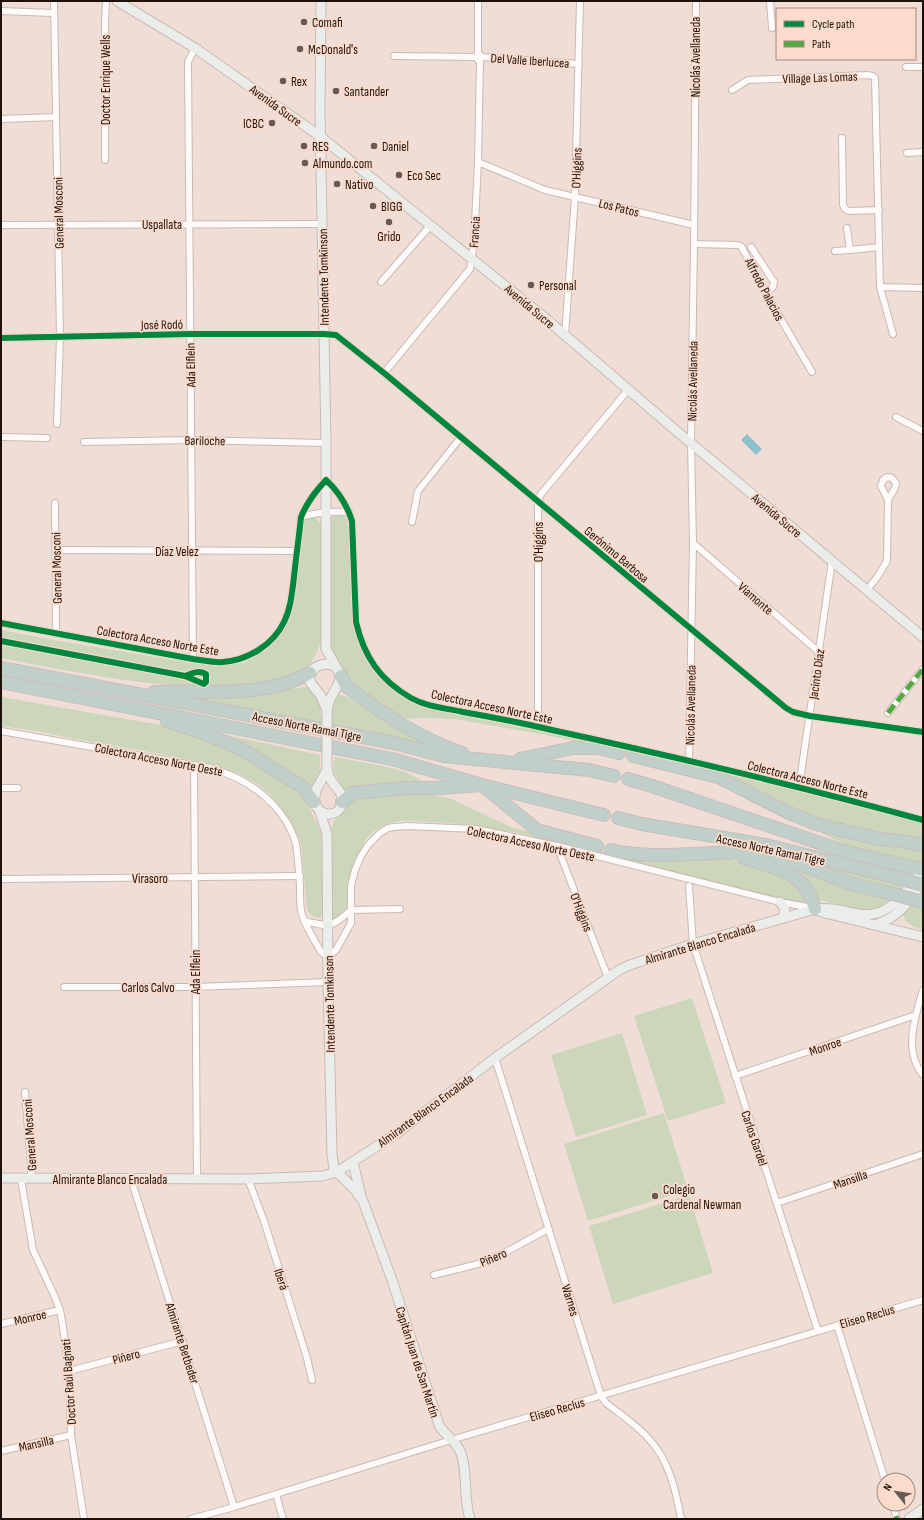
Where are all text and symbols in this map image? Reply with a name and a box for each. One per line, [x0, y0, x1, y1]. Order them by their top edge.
legend [776, 8, 916, 60]
place label: Comafi [312, 15, 343, 31]
marker: Comafi [299, 17, 309, 27]
street label: Nicolás Avellaneda [688, 17, 704, 97]
text: Cycle path [812, 17, 854, 32]
street label: Doctor Enrique Wells [98, 35, 114, 125]
text: Path [812, 37, 830, 52]
place label: McDonald's [308, 42, 358, 58]
marker: McDonald's [295, 44, 305, 54]
street label: Del Valle Iberlucea [490, 50, 570, 72]
street label: Village Las Lomas [782, 69, 858, 87]
place label: Rex [291, 74, 307, 90]
marker: Rex [278, 76, 288, 86]
street label: Avenida Sucre [245, 81, 305, 130]
place label: Santander [344, 84, 389, 100]
marker: Santander [331, 86, 341, 96]
place label: ICBC [243, 116, 264, 132]
marker: ICBC [267, 118, 277, 128]
place label: RES [312, 139, 329, 155]
place label: Daniel [382, 139, 409, 155]
marker: RES [299, 141, 309, 151]
marker: Daniel [369, 141, 379, 151]
street label: O'Higgins [568, 147, 586, 189]
place label: Almundo.com [312, 156, 372, 172]
marker: Almundo.com [300, 158, 310, 168]
place label: Eco Sec [407, 168, 441, 184]
marker: Eco Sec [394, 170, 404, 180]
street label: General Mosconi [50, 177, 68, 249]
place label: Nativo [345, 177, 373, 193]
marker: Nativo [332, 179, 342, 189]
street label: Los Patos [597, 195, 641, 221]
place label: BIGG [381, 199, 402, 215]
marker: BIGG [368, 201, 378, 211]
street label: Francia [466, 216, 484, 248]
street label: Uspallata [142, 217, 182, 233]
marker: Grido [384, 217, 394, 227]
street label: Intendente Tomkinson [315, 228, 333, 326]
place label: Grido [377, 229, 401, 245]
street label: Alfredo Palacios [740, 254, 788, 324]
place label: Personal [539, 278, 576, 294]
street label: Avenida Sucre [500, 280, 558, 332]
marker: Personal [526, 280, 536, 290]
street label: José Rodó [140, 317, 183, 333]
street label: Nicolás Avellaneda [684, 341, 702, 421]
street label: Ada Elflein [183, 343, 199, 388]
street label: Bariloche [184, 433, 226, 449]
street label: Avenida Sucre [747, 489, 805, 541]
street label: O'Higgins [531, 521, 547, 562]
street label: Gerónimo Barbosa [581, 523, 652, 586]
street label: General Mosconi [48, 532, 66, 604]
street label: Díaz Velez [155, 544, 199, 560]
street label: Viamonte [734, 579, 776, 618]
street label: Colectora Acceso Norte Este [95, 622, 220, 660]
street label: Jacinto Díaz [805, 648, 828, 701]
street label: Nicolás Avellaneda [682, 665, 700, 745]
street label: Colectora Acceso Norte Este [430, 686, 554, 728]
street label: Acceso Norte Ramal Tigre [250, 708, 363, 745]
street label: Colectora Acceso Norte Oeste [93, 740, 224, 780]
street label: Colectora Acceso Norte Este [746, 757, 870, 803]
street label: Colectora Acceso Norte Oeste [466, 823, 596, 865]
street label: Acceso Norte Ramal Tigre [714, 830, 827, 869]
street label: Virasoro [132, 871, 168, 887]
street label: O'Higgins [566, 891, 596, 934]
street label: Almirante Blanco Encalada [642, 920, 757, 969]
street label: Ada Elflein [188, 950, 204, 995]
street label: Intendente Tomkinson [321, 955, 339, 1053]
street label: Carlos Calvo [121, 980, 175, 996]
street label: Monroe [807, 1034, 843, 1060]
street label: Almirante Blanco Encalada [374, 1071, 477, 1152]
street label: General Mosconi [20, 1099, 40, 1171]
street label: Carlos Gardel [737, 1109, 771, 1168]
street label: Mansilla [831, 1167, 870, 1193]
street label: Almirante Blanco Encalada [52, 1172, 167, 1188]
place label: Colegio Cardenal Newman [663, 1182, 741, 1213]
marker: Colegio Cardenal Newman [650, 1191, 660, 1201]
street label: Piñero [478, 1245, 509, 1271]
street label: Iberá [270, 1266, 292, 1292]
street label: Warnes [558, 1283, 583, 1318]
street label: Almirante Betbeder [161, 1300, 203, 1386]
street label: Eliseo Reclus [838, 1301, 897, 1332]
street label: Capitán Juan de San Martín [392, 1305, 443, 1420]
street label: Monroe [12, 1306, 48, 1329]
street label: Doctor Raúl Bagnati [58, 1339, 80, 1425]
street label: Piñero [111, 1346, 142, 1368]
street label: Eliseo Reclus [528, 1394, 587, 1425]
street label: Mansilla [17, 1432, 55, 1456]
north arrow [876, 1472, 916, 1512]
text: N [881, 1481, 895, 1493]

